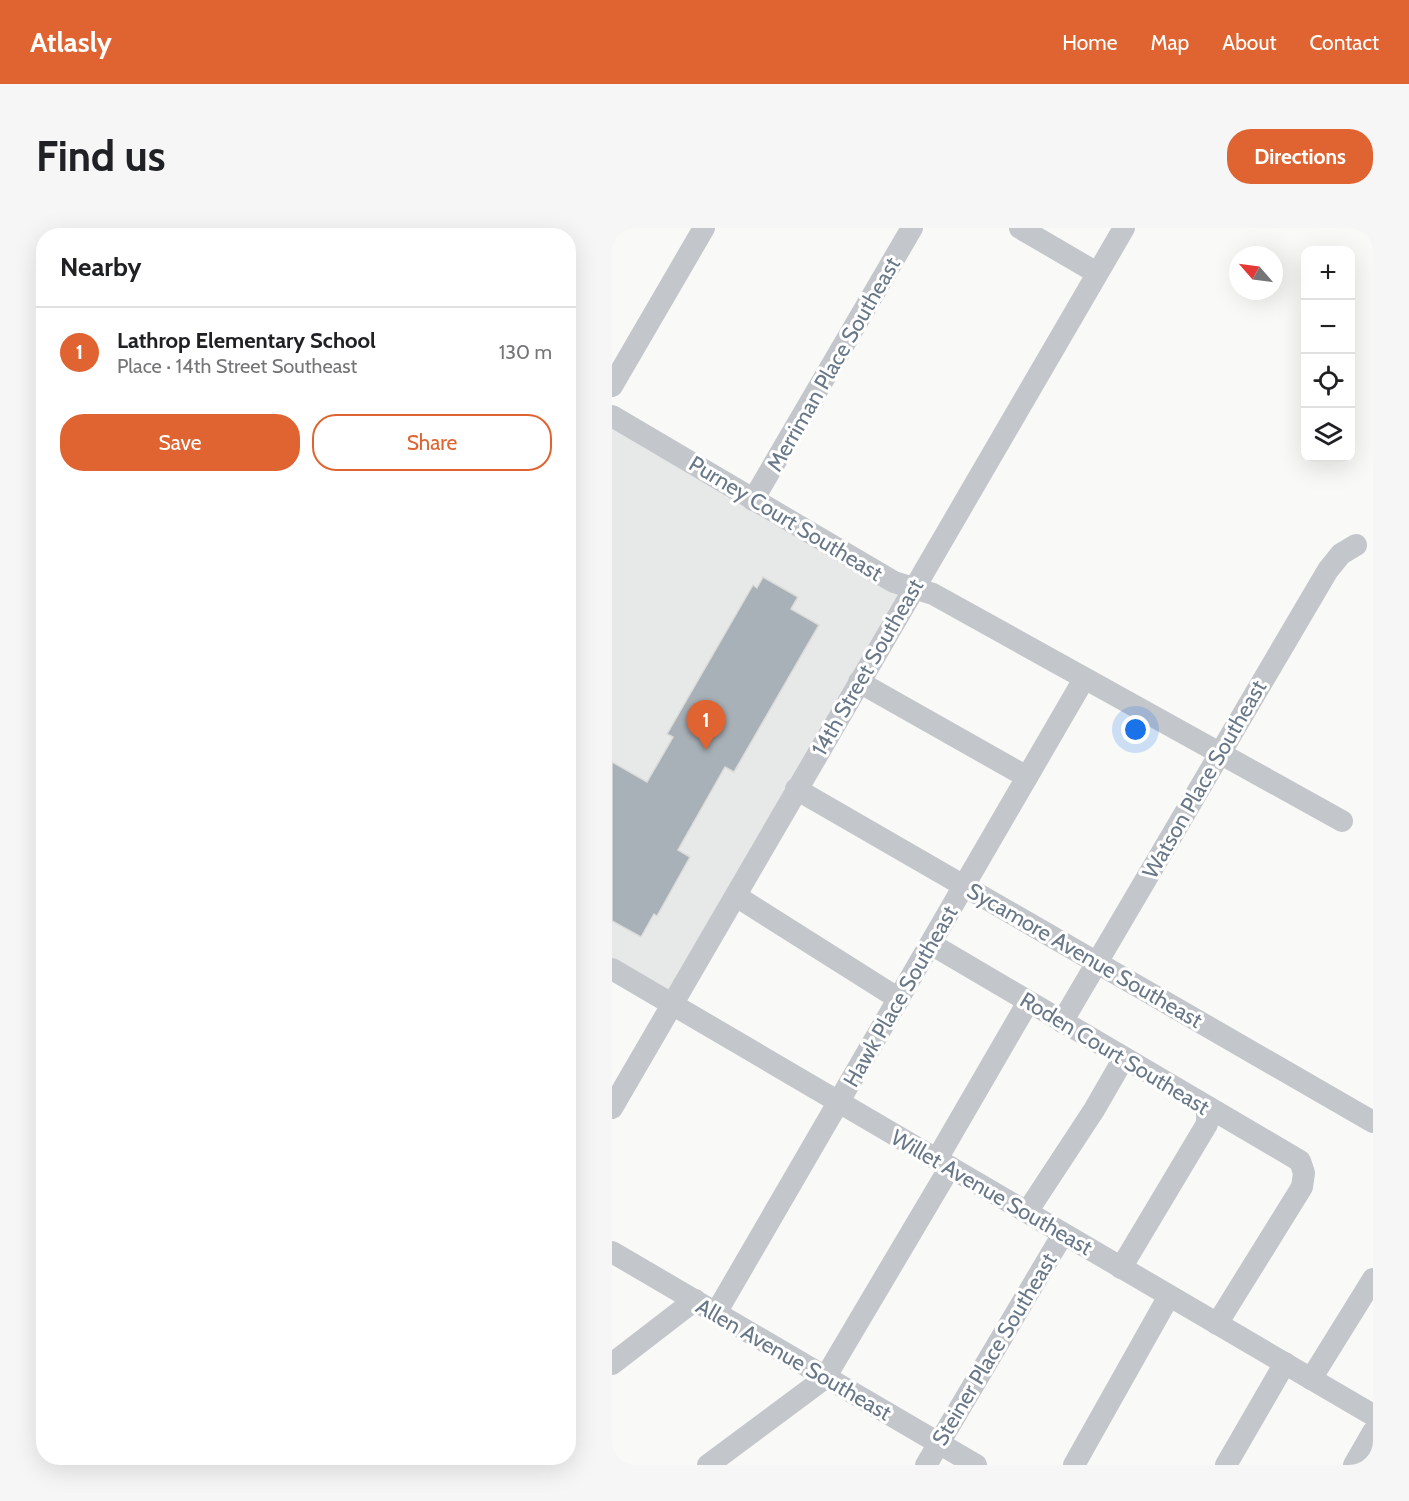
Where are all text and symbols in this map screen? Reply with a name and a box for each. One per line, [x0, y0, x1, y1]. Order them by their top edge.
text: Atlasly [30, 25, 112, 59]
text: Home [1062, 30, 1118, 55]
text: Map [1151, 30, 1189, 55]
text: About [1222, 30, 1276, 55]
text: Contact [1309, 30, 1379, 55]
button: Directions [1227, 129, 1373, 184]
text: Find us [36, 130, 165, 182]
north arrow [1229, 246, 1283, 300]
map controls [1301, 246, 1355, 462]
button: + [1301, 246, 1355, 300]
text: Nearby [60, 251, 141, 283]
street label: Merriman Place Southeast [761, 252, 906, 476]
button: − [1301, 300, 1355, 354]
text: Lathrop Elementary School [117, 327, 376, 354]
text: 1 [76, 340, 83, 364]
text: 130 m [499, 340, 552, 364]
text: Place · 14th Street Southeast [117, 354, 357, 378]
button: locate [1301, 354, 1355, 408]
button: layers [1301, 408, 1355, 462]
button: Save [60, 414, 300, 471]
button: Share [312, 414, 552, 471]
street label: Purney Court Southeast [684, 450, 888, 587]
street label: 14th Street Southeast [806, 573, 929, 761]
street label: Watson Place Southeast [1137, 675, 1273, 883]
pin: 1 [686, 700, 725, 750]
your location [1121, 715, 1150, 744]
street label: Sycamore Avenue Southeast [962, 877, 1208, 1034]
street label: Hawk Place Southeast [838, 900, 964, 1092]
street label: Roden Court Southeast [1015, 986, 1215, 1121]
street label: Willet Avenue Southeast [886, 1124, 1098, 1261]
street label: Steiner Place Southeast [926, 1248, 1063, 1450]
street label: Allen Avenue Southeast [691, 1292, 897, 1427]

